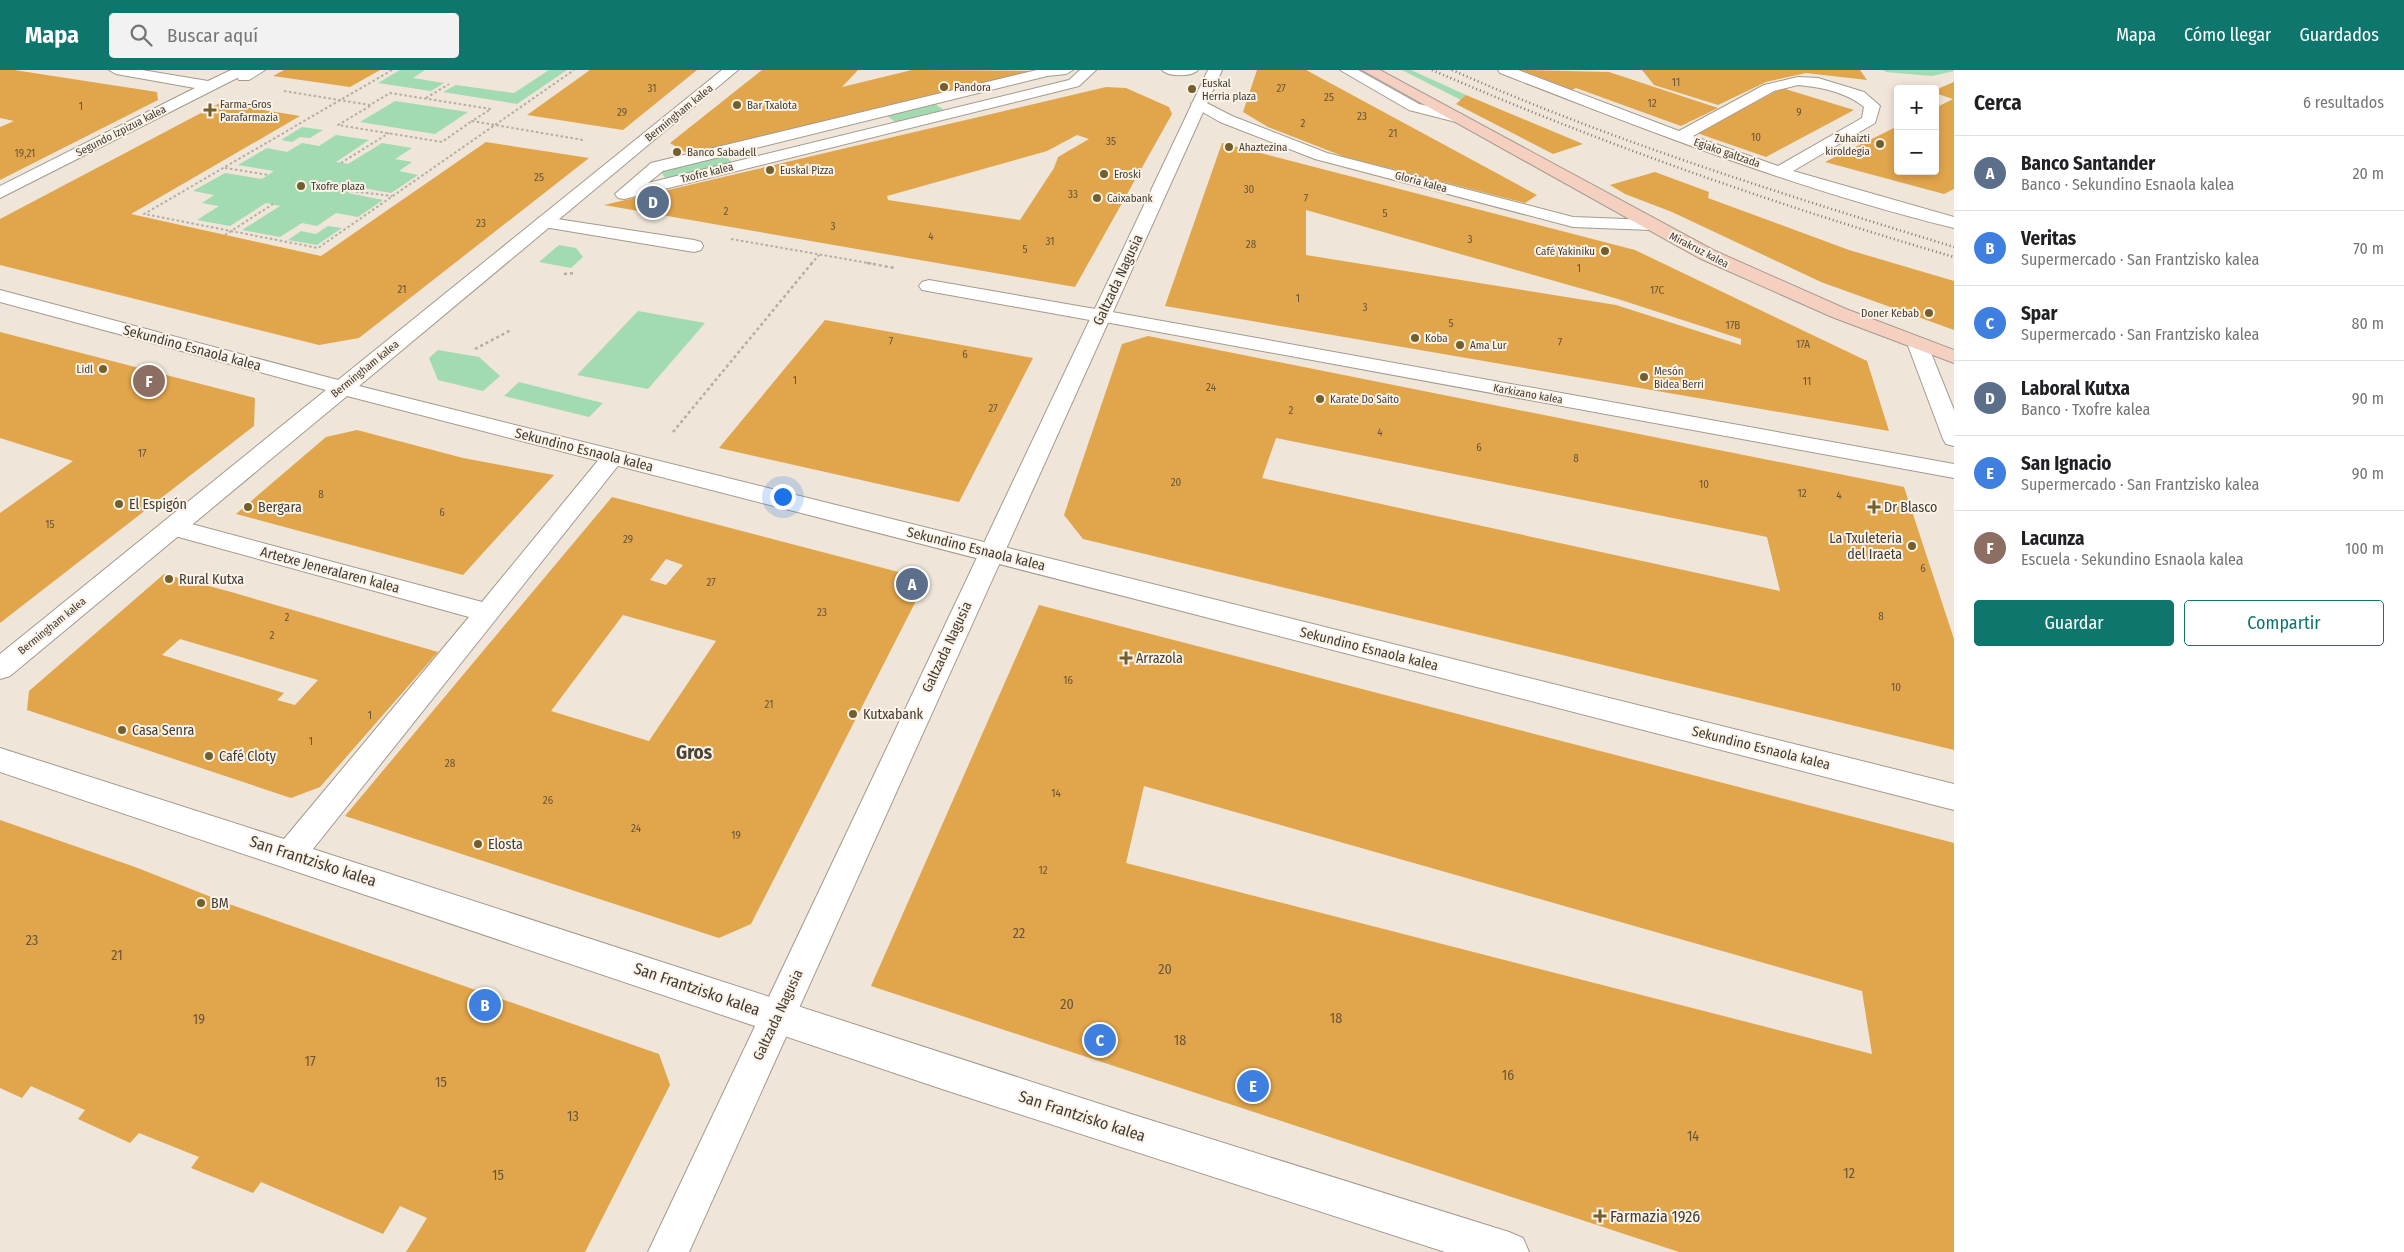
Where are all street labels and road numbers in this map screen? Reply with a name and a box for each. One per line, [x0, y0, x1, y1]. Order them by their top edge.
street label: Bermingham kalea [642, 82, 716, 144]
street label: Segundo Izpizua kalea [74, 103, 168, 159]
street label: Egiako galtzada [1692, 136, 1762, 170]
street label: Txofre kalea [679, 160, 735, 186]
street label: Gloria kalea [1394, 169, 1448, 195]
street label: Mirakruz kalea [1667, 229, 1731, 271]
street label: Galtzada Nagusia [1090, 232, 1147, 328]
street label: Sekundino Esnaola kalea [121, 321, 263, 375]
street label: Bermingham kalea [328, 338, 402, 400]
street label: Karkizano kalea [1492, 381, 1564, 407]
street label: Sekundino Esnaola kalea [513, 425, 655, 475]
street label: Sekundino Esnaola kalea [905, 524, 1047, 574]
street label: Artetxe Jeneralaren kalea [259, 543, 402, 597]
street label: Bermingham kalea [15, 595, 89, 657]
street label: Galtzada Nagusia [919, 599, 976, 695]
street label: Sekundino Esnaola kalea [1298, 624, 1440, 674]
street label: Sekundino Esnaola kalea [1690, 723, 1832, 773]
street label: San Frantzisko kalea [247, 832, 379, 891]
street label: San Frantzisko kalea [631, 958, 763, 1020]
street label: Galtzada Nagusia [750, 967, 807, 1063]
street label: San Frantzisko kalea [1016, 1087, 1148, 1146]

